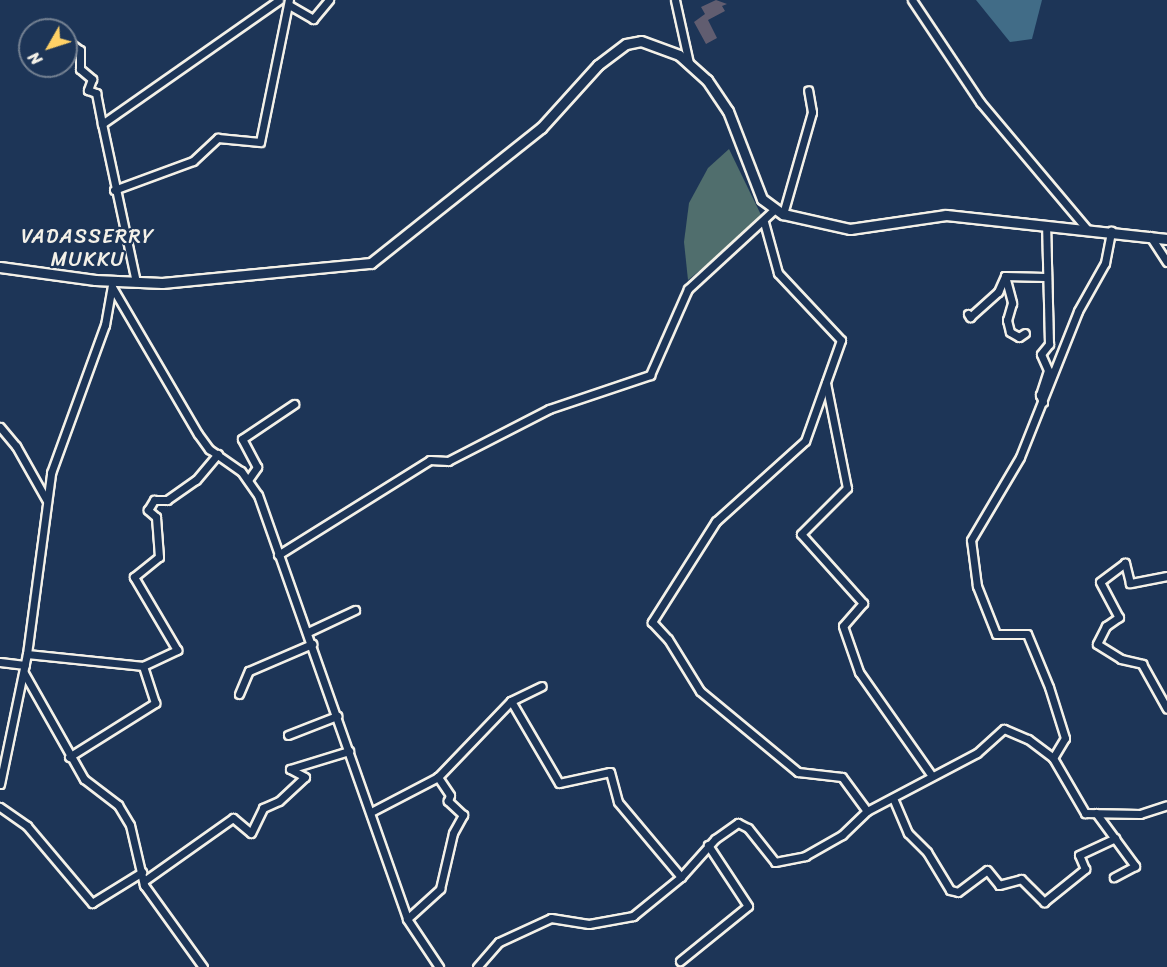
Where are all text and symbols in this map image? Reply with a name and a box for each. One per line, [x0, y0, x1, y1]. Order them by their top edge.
north arrow [18, 18, 78, 78]
text: N [20, 45, 50, 72]
district label: VADASSERRY MUKKU [22, 224, 154, 271]

